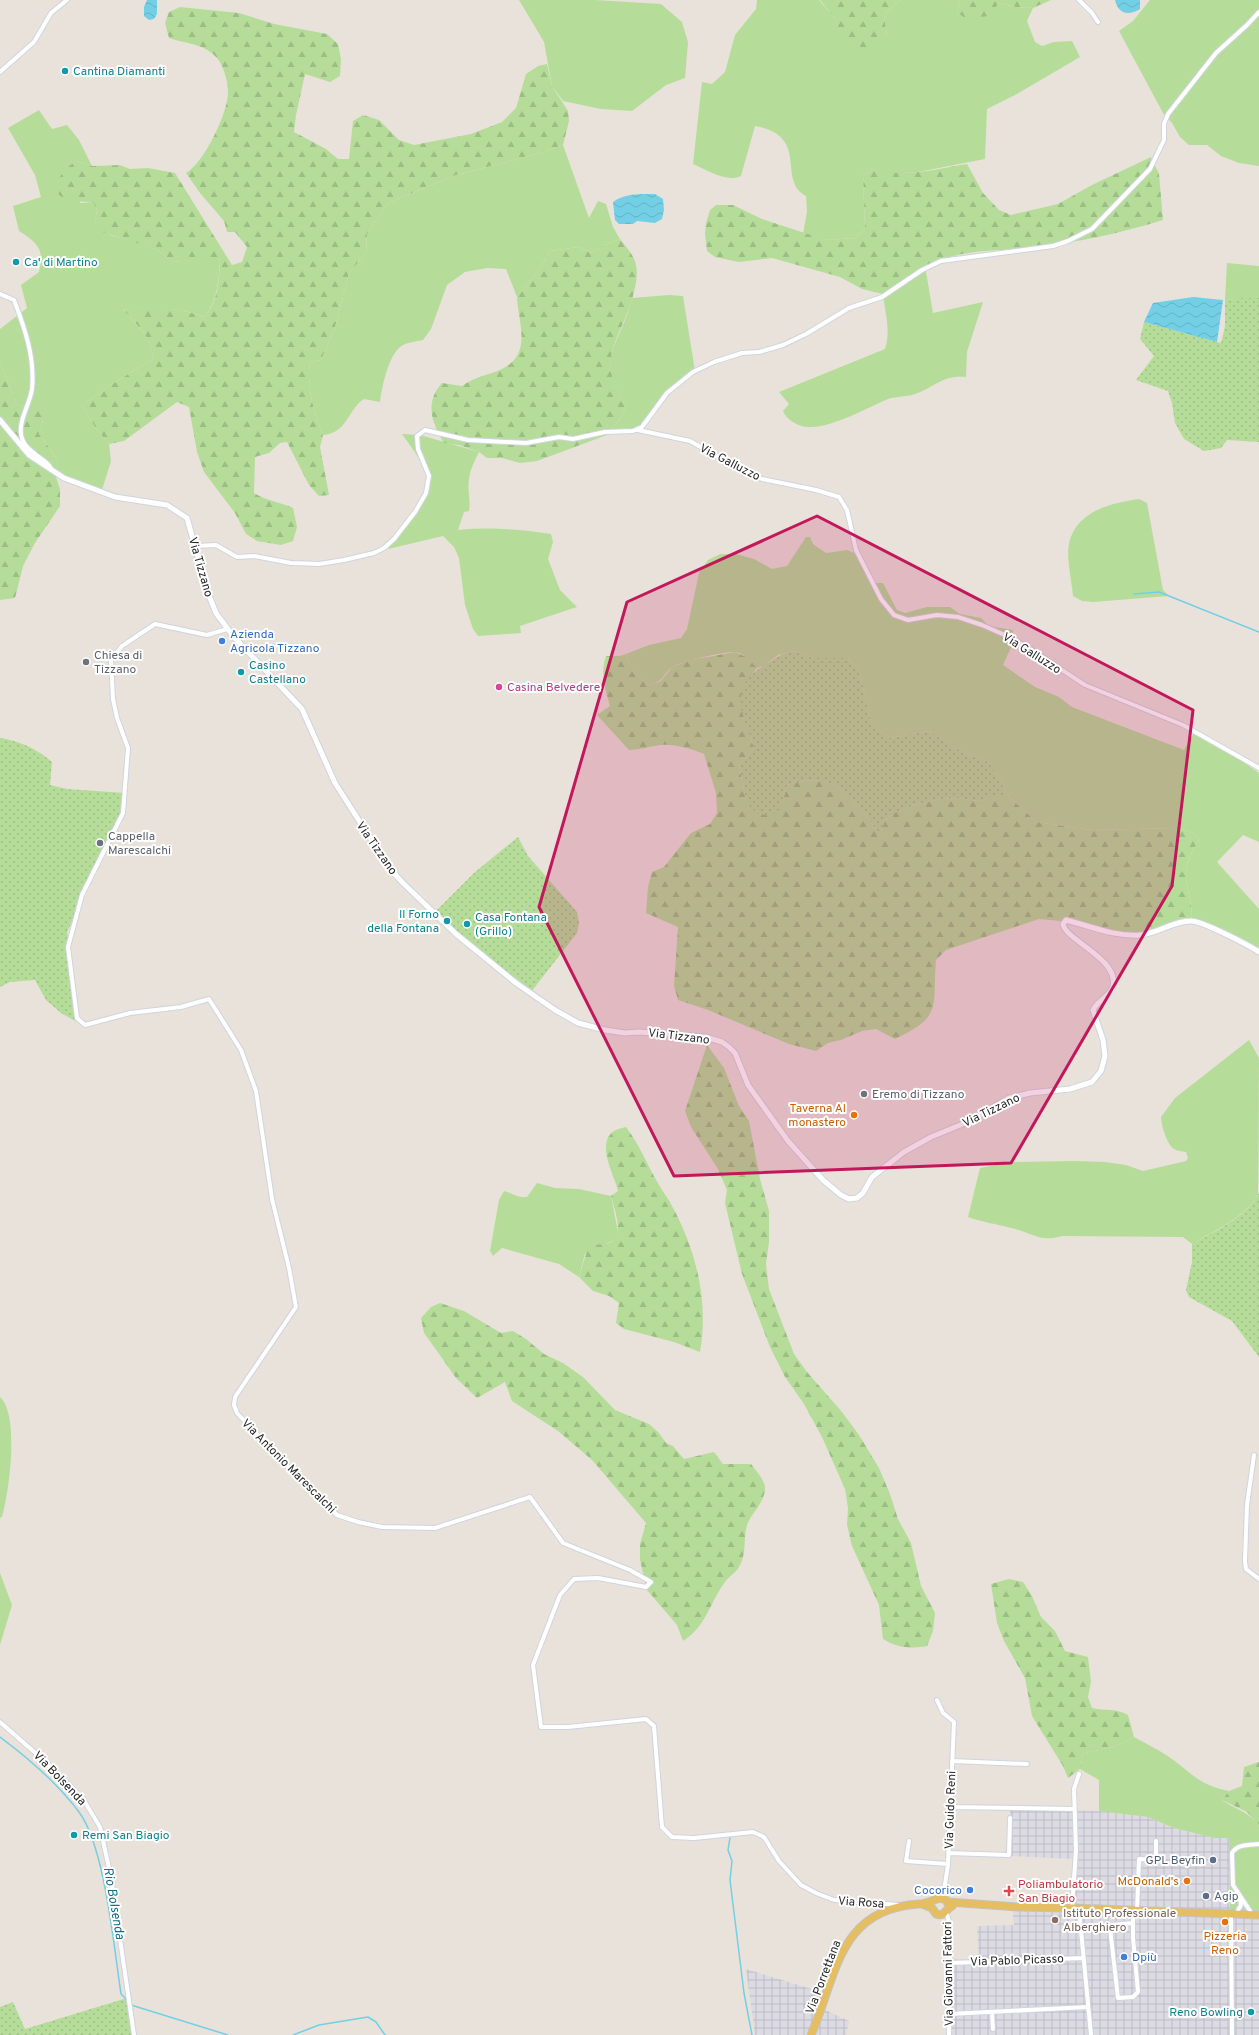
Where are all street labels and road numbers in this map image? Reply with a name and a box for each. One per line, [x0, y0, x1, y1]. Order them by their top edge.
street label: Via Galluzzo [696, 441, 763, 485]
street label: Via Tizzano [184, 535, 216, 599]
street label: Via Galluzzo [999, 629, 1064, 678]
street label: Via Tizzano [352, 819, 401, 879]
street label: Via Tizzano [647, 1025, 711, 1049]
street label: Via Tizzano [960, 1090, 1023, 1132]
street label: Via Antonio Marescalchi [237, 1416, 339, 1518]
street label: Via Bolsenda [29, 1748, 89, 1809]
street label: Via Guido Reni [942, 1771, 960, 1849]
street label: Via Rosa [837, 1893, 884, 1913]
street label: Via Giovanni Fattori [940, 1921, 958, 2027]
street label: Via Porrettana [803, 1938, 845, 2017]
street label: Via Pablo Picasso [970, 1951, 1064, 1971]

